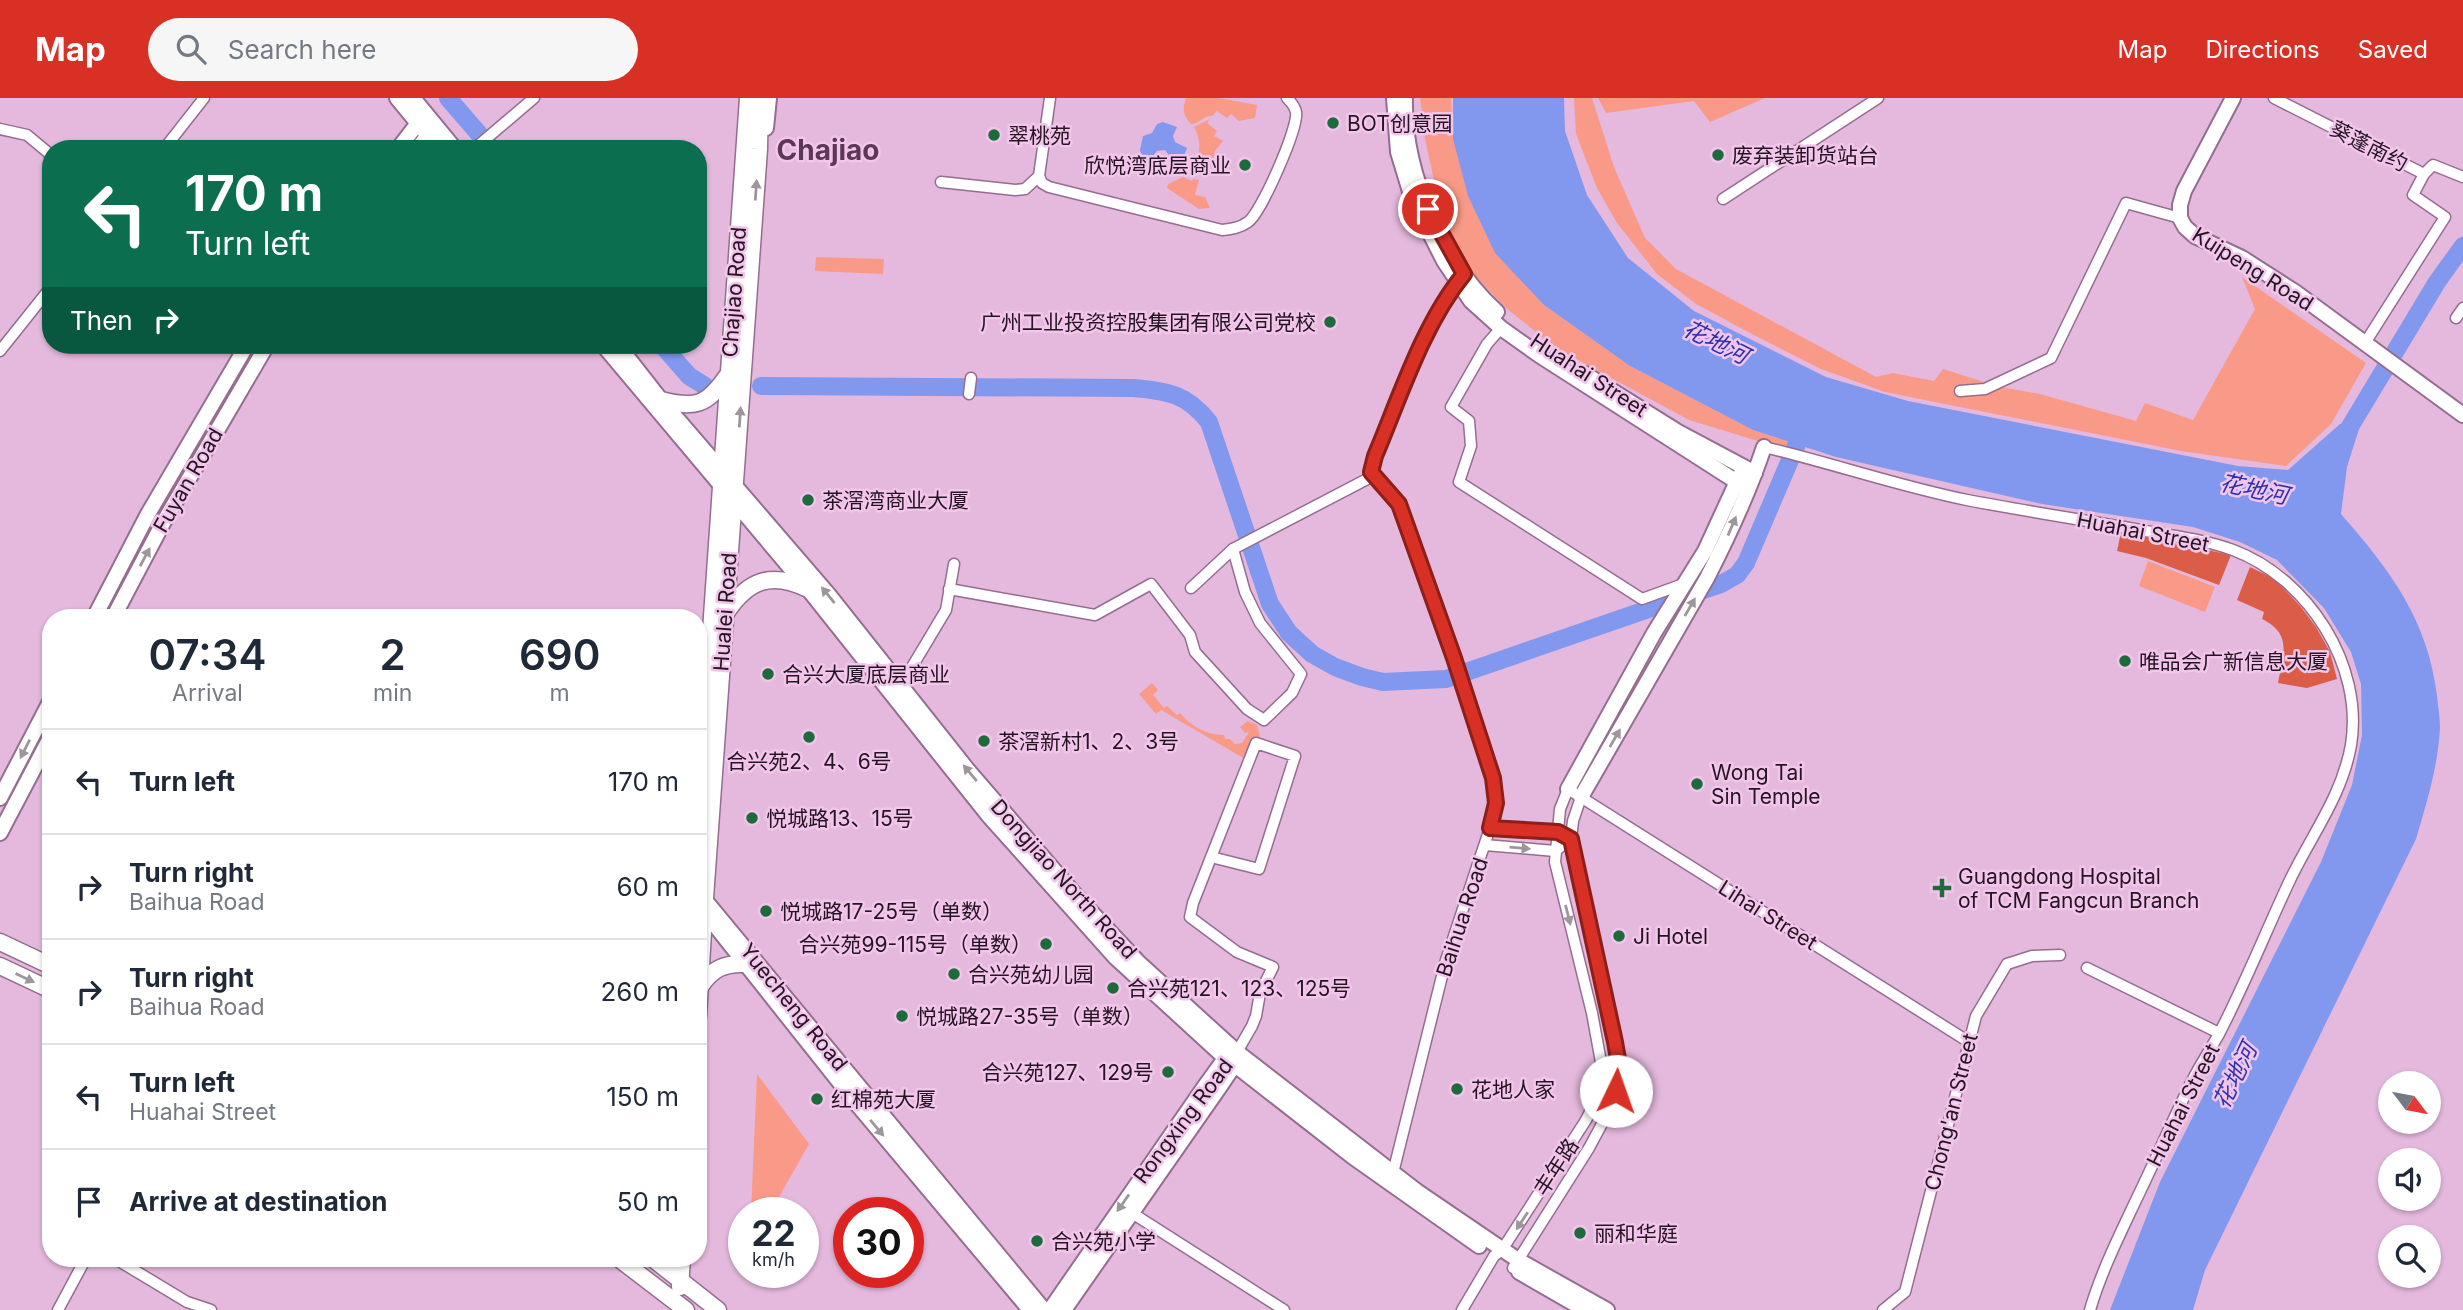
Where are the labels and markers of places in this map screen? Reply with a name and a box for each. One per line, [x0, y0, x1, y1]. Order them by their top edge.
place label: BOT创意园 [1347, 111, 1453, 136]
marker: BOT创意园 [1325, 115, 1341, 131]
place label: 翠桃苑 [1008, 123, 1071, 148]
marker: 翠桃苑 [986, 127, 1002, 143]
place label: 废弃装卸货站台 [1732, 143, 1879, 168]
marker: 废弃装卸货站台 [1710, 147, 1726, 163]
place label: 欣悦湾底层商业 [1084, 153, 1231, 178]
marker: 欣悦湾底层商业 [1237, 157, 1253, 173]
pin [1398, 179, 1458, 239]
place label: 广州工业投资控股集团有限公司党校 [980, 310, 1316, 335]
marker: 广州工业投资控股集团有限公司党校 [1322, 314, 1338, 330]
place label: 茶滘湾商业大厦 [822, 488, 969, 513]
marker: 茶滘湾商业大厦 [800, 492, 816, 508]
place label: 唯品会广新信息大厦 [2139, 649, 2328, 674]
marker: 唯品会广新信息大厦 [2117, 653, 2133, 669]
place label: 合兴大厦底层商业 [782, 662, 950, 687]
marker: 合兴大厦底层商业 [760, 666, 776, 682]
marker: 合兴苑2、4、6号 [801, 729, 817, 745]
place label: 茶滘新村1、2、3号 [998, 729, 1179, 754]
marker: 茶滘新村1、2、3号 [976, 733, 992, 749]
place label: 合兴苑2、4、6号 [726, 749, 892, 774]
place label: Wong Tai Sin Temple [1711, 760, 1821, 809]
marker: Wong Tai Sin Temple [1689, 776, 1705, 792]
place label: 悦城路13、15号 [766, 806, 914, 831]
marker: 悦城路13、15号 [744, 810, 760, 826]
place label: Guangdong Hospital of TCM Fangcun Branch [1958, 864, 2199, 913]
marker: Guangdong Hospital of TCM Fangcun Branch [1932, 878, 1952, 898]
place label: 悦城路17-25号（单数） [780, 899, 1003, 924]
marker: 悦城路17-25号（单数） [758, 903, 774, 919]
place label: Ji Hotel [1633, 924, 1708, 949]
marker: Ji Hotel [1611, 928, 1627, 944]
place label: 合兴苑99-115号（单数） [798, 932, 1032, 957]
marker: 合兴苑99-115号（单数） [1038, 936, 1054, 952]
place label: 合兴苑幼儿园 [968, 962, 1094, 987]
marker: 合兴苑幼儿园 [946, 966, 962, 982]
place label: 合兴苑121、123、125号 [1127, 976, 1351, 1001]
marker: 合兴苑121、123、125号 [1105, 980, 1121, 996]
place label: 悦城路27-35号（单数） [916, 1004, 1144, 1029]
marker: 悦城路27-35号（单数） [894, 1008, 910, 1024]
place label: 合兴苑127、129号 [981, 1060, 1154, 1085]
marker: 合兴苑127、129号 [1160, 1064, 1176, 1080]
place label: 花地人家 [1471, 1077, 1555, 1102]
marker: 花地人家 [1449, 1081, 1465, 1097]
place label: 红棉苑大厦 [831, 1087, 936, 1112]
marker: 红棉苑大厦 [809, 1091, 825, 1107]
place label: 丽和华庭 [1594, 1221, 1678, 1246]
marker: 丽和华庭 [1572, 1225, 1588, 1241]
place label: 合兴苑小学 [1051, 1229, 1156, 1254]
marker: 合兴苑小学 [1029, 1233, 1045, 1249]

